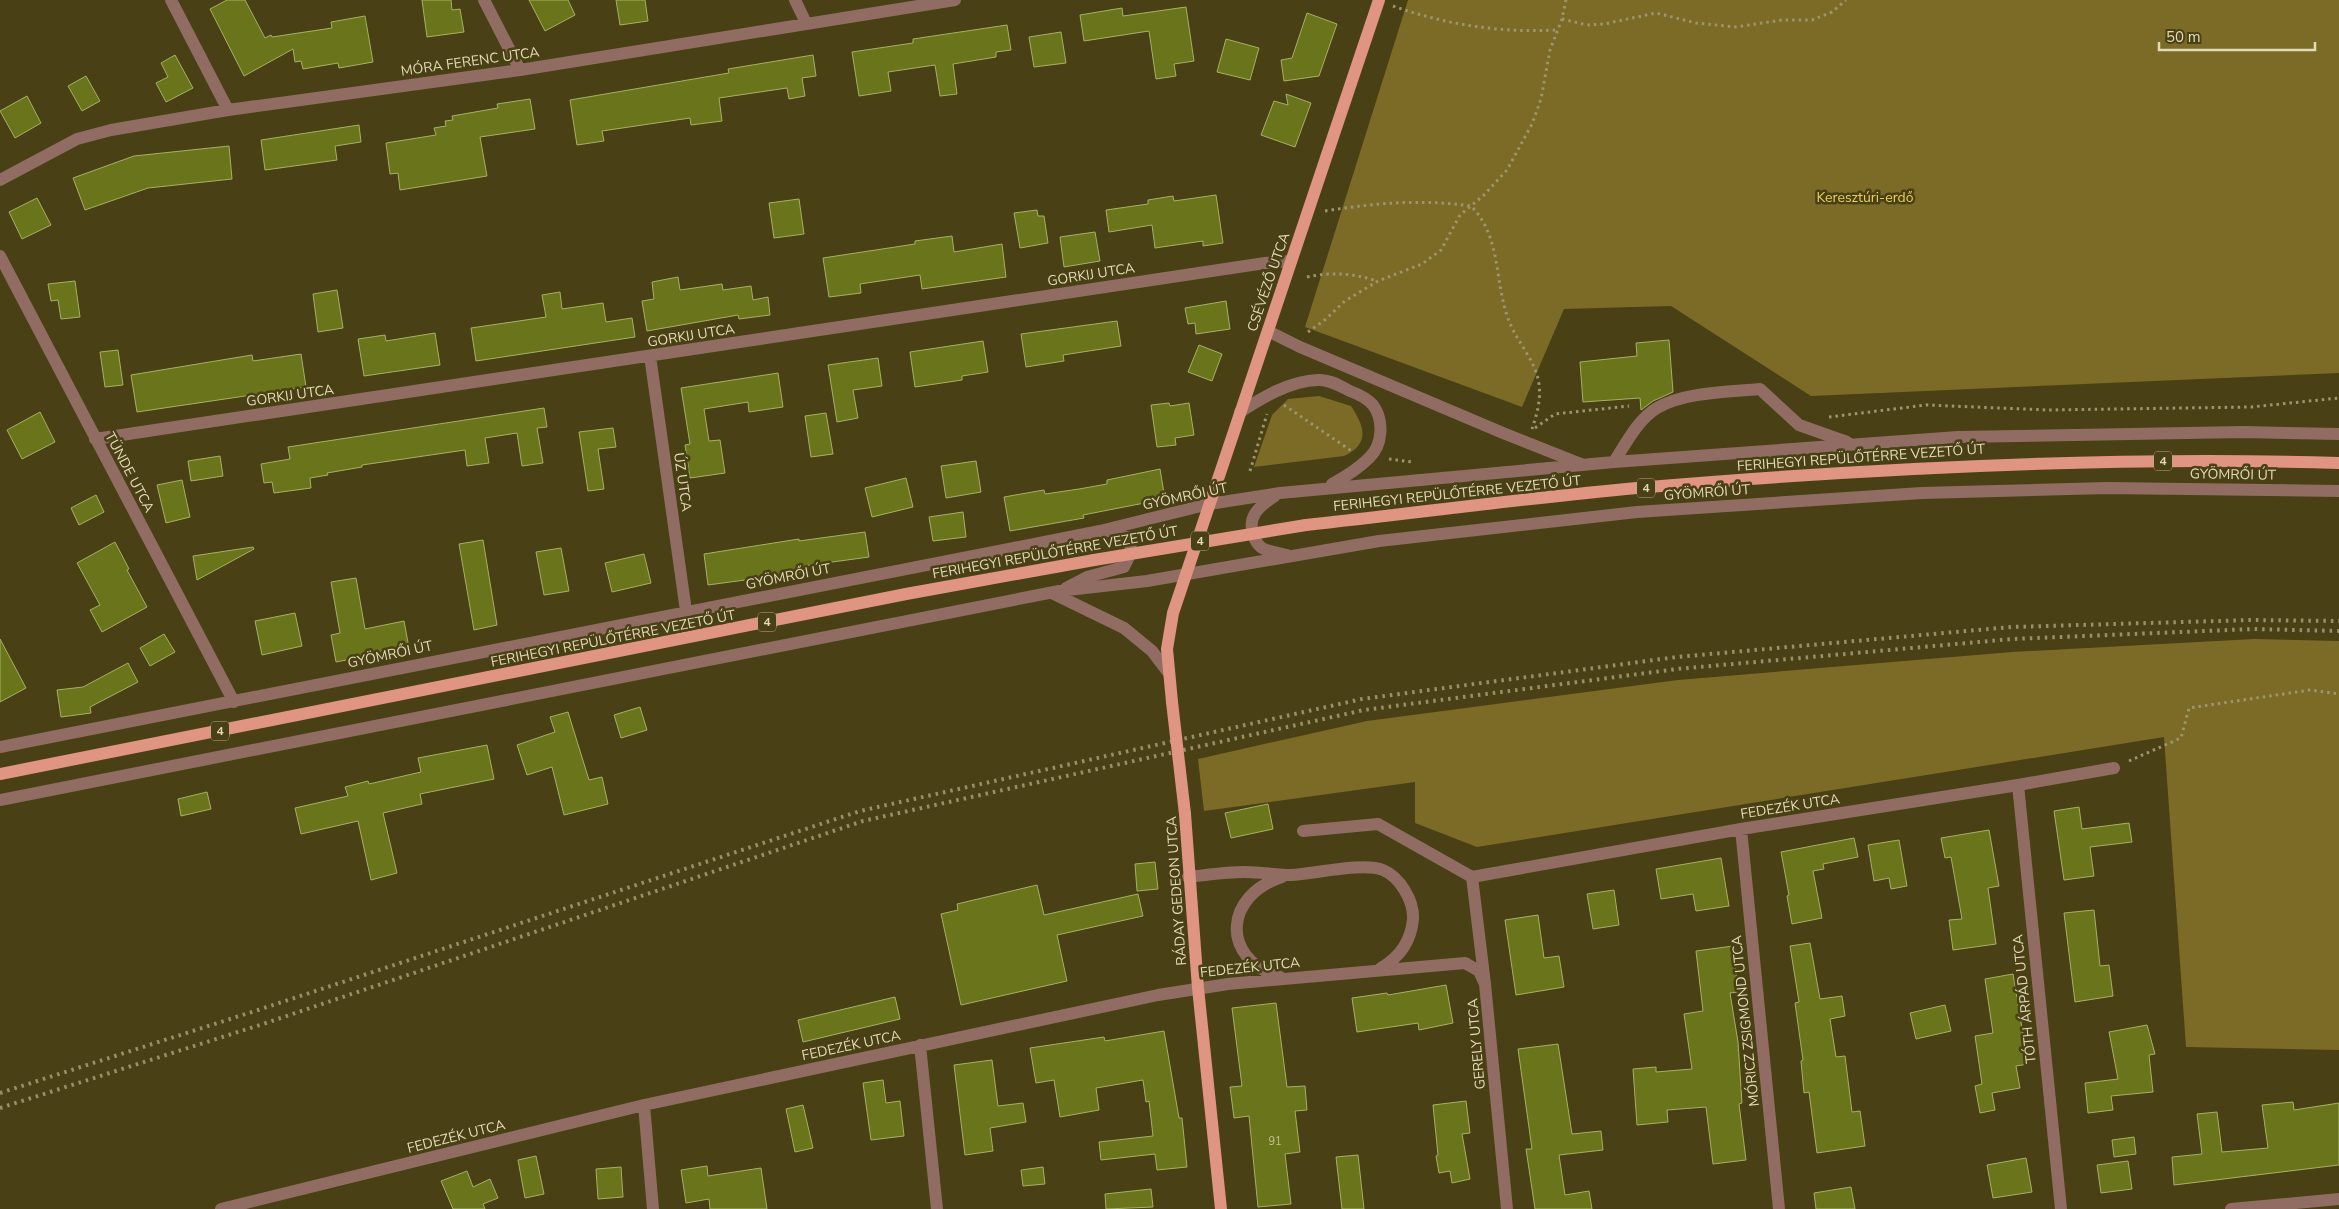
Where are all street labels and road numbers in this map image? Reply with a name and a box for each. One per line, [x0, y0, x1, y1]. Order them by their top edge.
street label: MÓRA FERENC UTCA [399, 42, 541, 81]
street label: CSÉVÉZŐ UTCA [1243, 230, 1294, 334]
street label: GORKIJ UTCA [1046, 258, 1136, 291]
street label: GORKIJ UTCA [646, 319, 736, 352]
street label: GORKIJ UTCA [245, 380, 335, 411]
street label: TÜNDE UTCA [100, 429, 159, 516]
street label: FERIHEGYI REPÜLŐTÉRRE VEZETŐ ÚT [1736, 439, 1986, 476]
street label: ÚZ UTCA [669, 451, 696, 513]
road number: 4 [2154, 452, 2172, 471]
street label: GYÖMRŐI ÚT [2190, 464, 2277, 485]
street label: FERIHEGYI REPÜLŐTÉRRE VEZETŐ ÚT [1332, 471, 1582, 516]
street label: GYÖMRŐI ÚT [1141, 478, 1230, 515]
road number: 4 [1637, 478, 1655, 498]
street label: GYÖMRŐI ÚT [1663, 480, 1751, 505]
street label: FERIHEGYI REPÜLŐTÉRRE VEZETŐ ÚT [931, 521, 1180, 583]
road number: 4 [1191, 532, 1209, 550]
street label: GYÖMRŐI ÚT [744, 559, 833, 594]
street label: FERIHEGYI REPÜLŐTÉRRE VEZETŐ ÚT [489, 605, 738, 672]
road number: 4 [758, 612, 776, 632]
street label: GYÖMRŐI ÚT [346, 636, 435, 673]
road number: 4 [211, 721, 229, 740]
street label: FEDEZÉK UTCA [1739, 789, 1841, 824]
street label: RÁDAY GEDEON UTCA [1162, 816, 1191, 966]
street label: TÓTH ÁRPÁD UTCA [2008, 933, 2041, 1064]
street label: MÓRICZ ZSIGMOND UTCA [1727, 935, 1764, 1107]
street label: FEDEZÉK UTCA [1199, 953, 1301, 982]
street label: GERELY UTCA [1463, 998, 1490, 1090]
street label: FEDEZÉK UTCA [800, 1026, 902, 1065]
street label: FEDEZÉK UTCA [405, 1115, 507, 1158]

